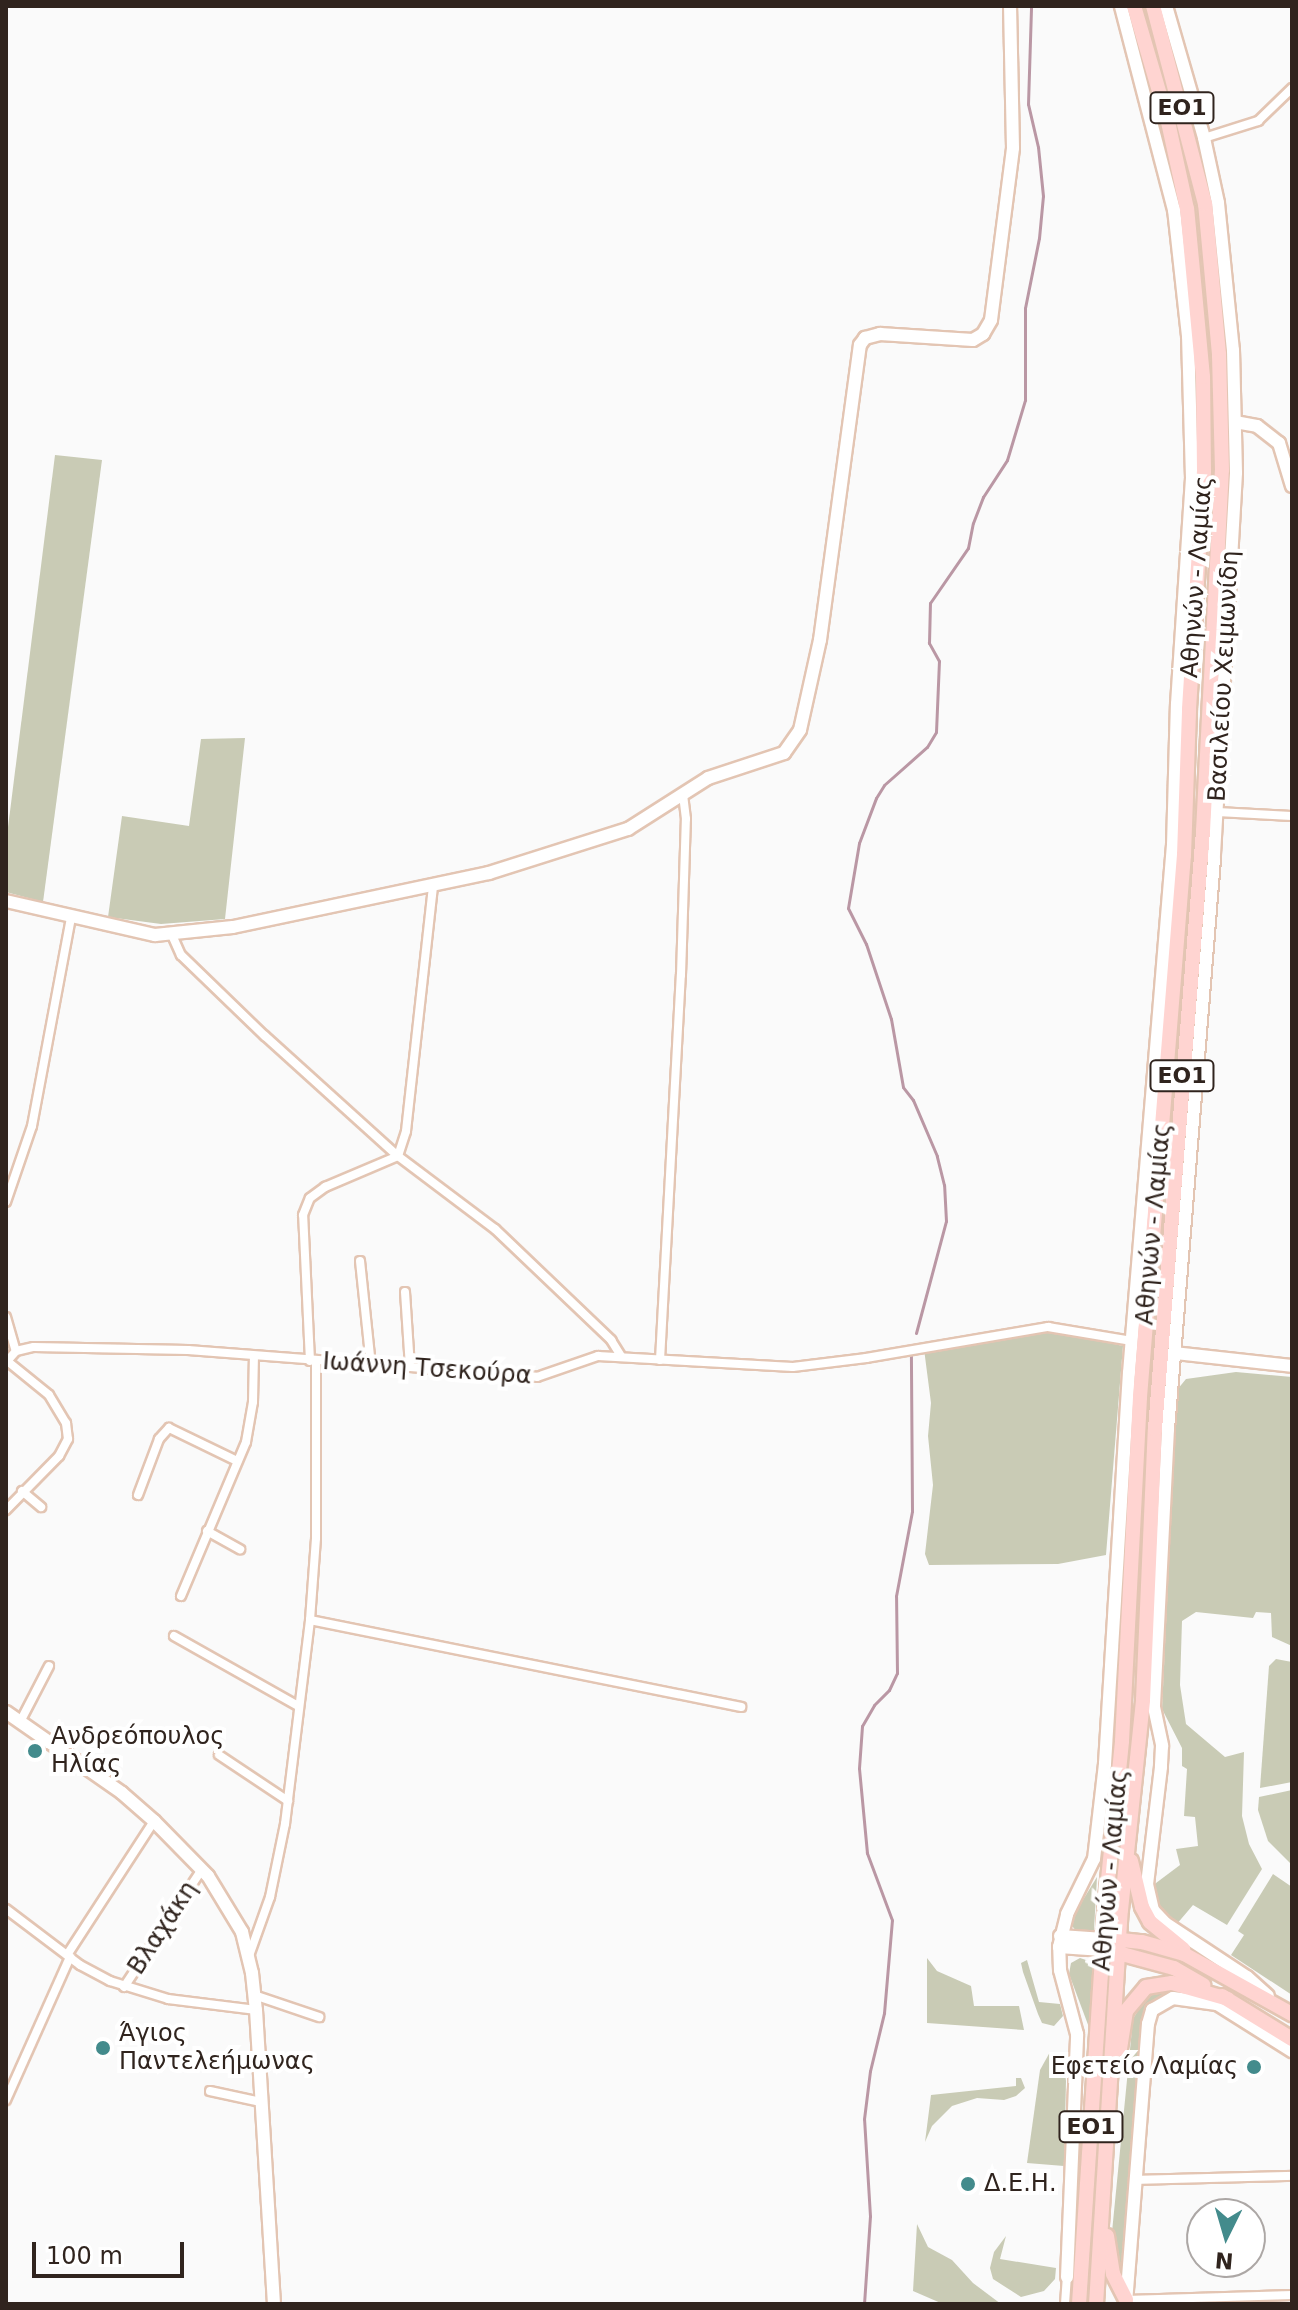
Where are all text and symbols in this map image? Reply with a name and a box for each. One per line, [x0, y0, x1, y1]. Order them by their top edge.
road number: ΕΟ1 [1148, 90, 1216, 126]
street label: Αθηνών - Λαμίας [1176, 475, 1218, 679]
street label: Βασιλείου Χειμωνίδη [1203, 550, 1245, 802]
road number: ΕΟ1 [1148, 1058, 1216, 1094]
street label: Αθηνών - Λαμίας [1131, 1122, 1177, 1326]
street label: Ιωάννη Τσεκούρα [322, 1347, 532, 1391]
place label: Ανδρεόπουλος Ηλίας [51, 1723, 224, 1779]
marker: Ανδρεόπουλος Ηλίας [26, 1742, 44, 1760]
street label: Αθηνών - Λαμίας [1088, 1768, 1134, 1972]
street label: Βλαχάκη [122, 1876, 204, 1980]
place label: Άγιος Παντελεήμωνας [119, 2020, 315, 2076]
marker: Άγιος Παντελεήμωνας [94, 2039, 112, 2057]
place label: Εφετείο Λαμίας [1051, 2053, 1238, 2081]
marker: Εφετείο Λαμίας [1245, 2058, 1263, 2076]
road number: ΕΟ1 [1057, 2109, 1125, 2145]
place label: Δ.Ε.Η. [984, 2170, 1057, 2198]
marker: Δ.Ε.Η. [959, 2175, 977, 2193]
north arrow [1186, 2198, 1266, 2278]
scale bar [36, 2226, 188, 2276]
text: 100 m [46, 2242, 123, 2270]
text: N [1214, 2247, 1234, 2274]

